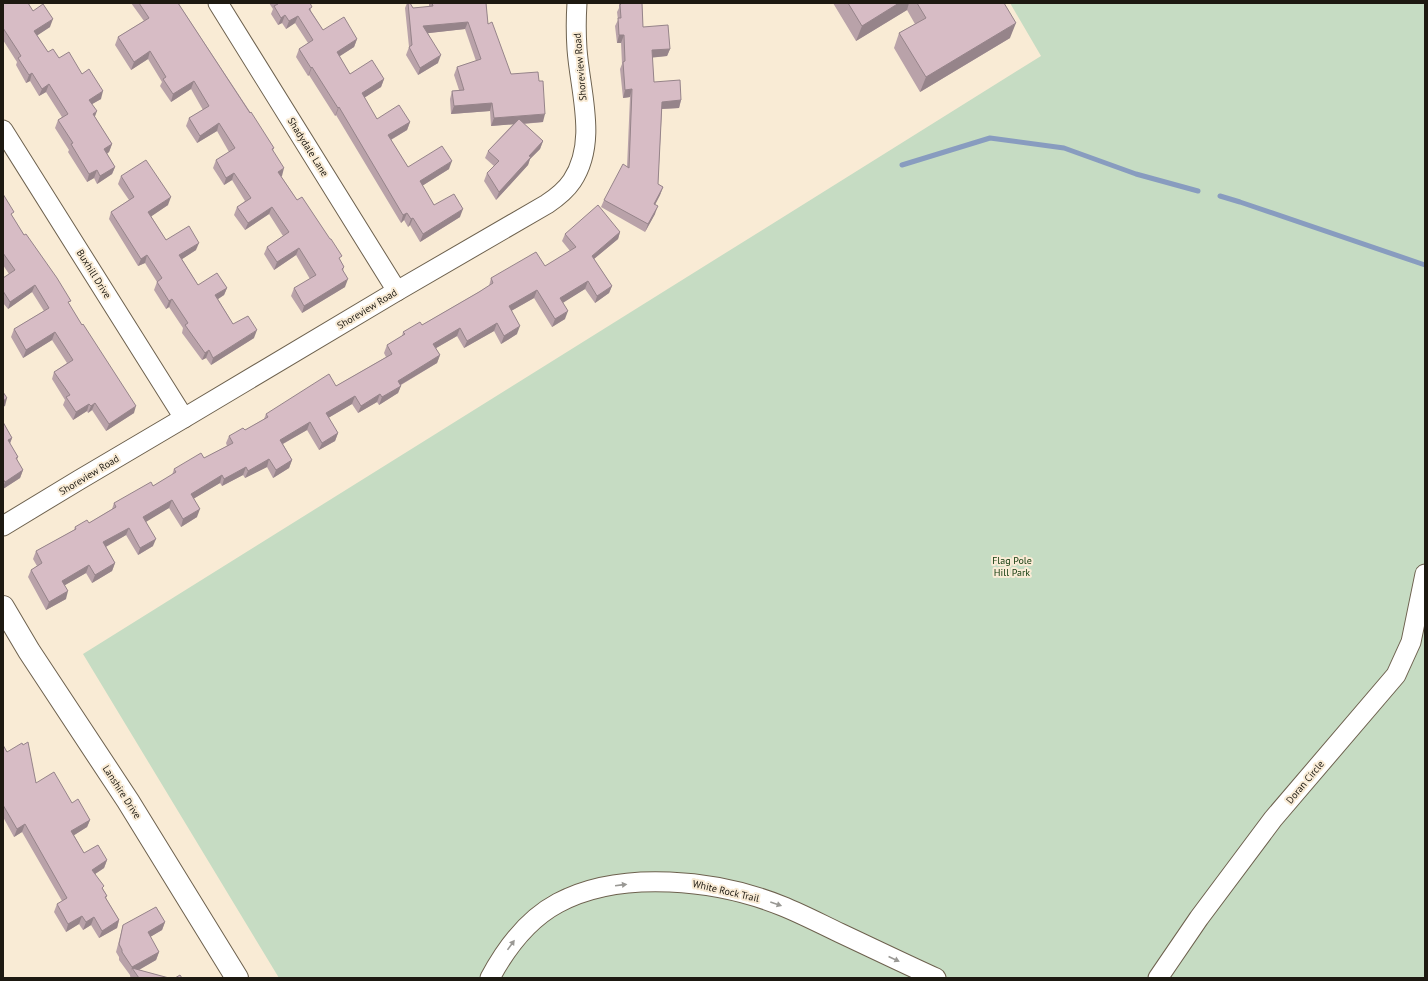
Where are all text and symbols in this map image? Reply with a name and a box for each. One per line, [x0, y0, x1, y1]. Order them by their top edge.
street label: Shoreview Road [571, 33, 589, 101]
street label: Shadydale Lane [285, 115, 331, 179]
street label: Buxhill Drive [74, 247, 114, 301]
street label: Shoreview Road [335, 286, 399, 332]
street label: Shoreview Road [57, 452, 121, 498]
park label: Flag Pole Hill Park [992, 554, 1032, 579]
street label: Doran Circle [1283, 758, 1327, 806]
street label: Lanshire Drive [100, 763, 144, 821]
street label: White Rock Trail [691, 877, 761, 905]
one-way arrow [615, 881, 627, 888]
one-way arrow [771, 901, 783, 907]
one-way arrow [507, 940, 515, 950]
one-way arrow [888, 956, 900, 962]

